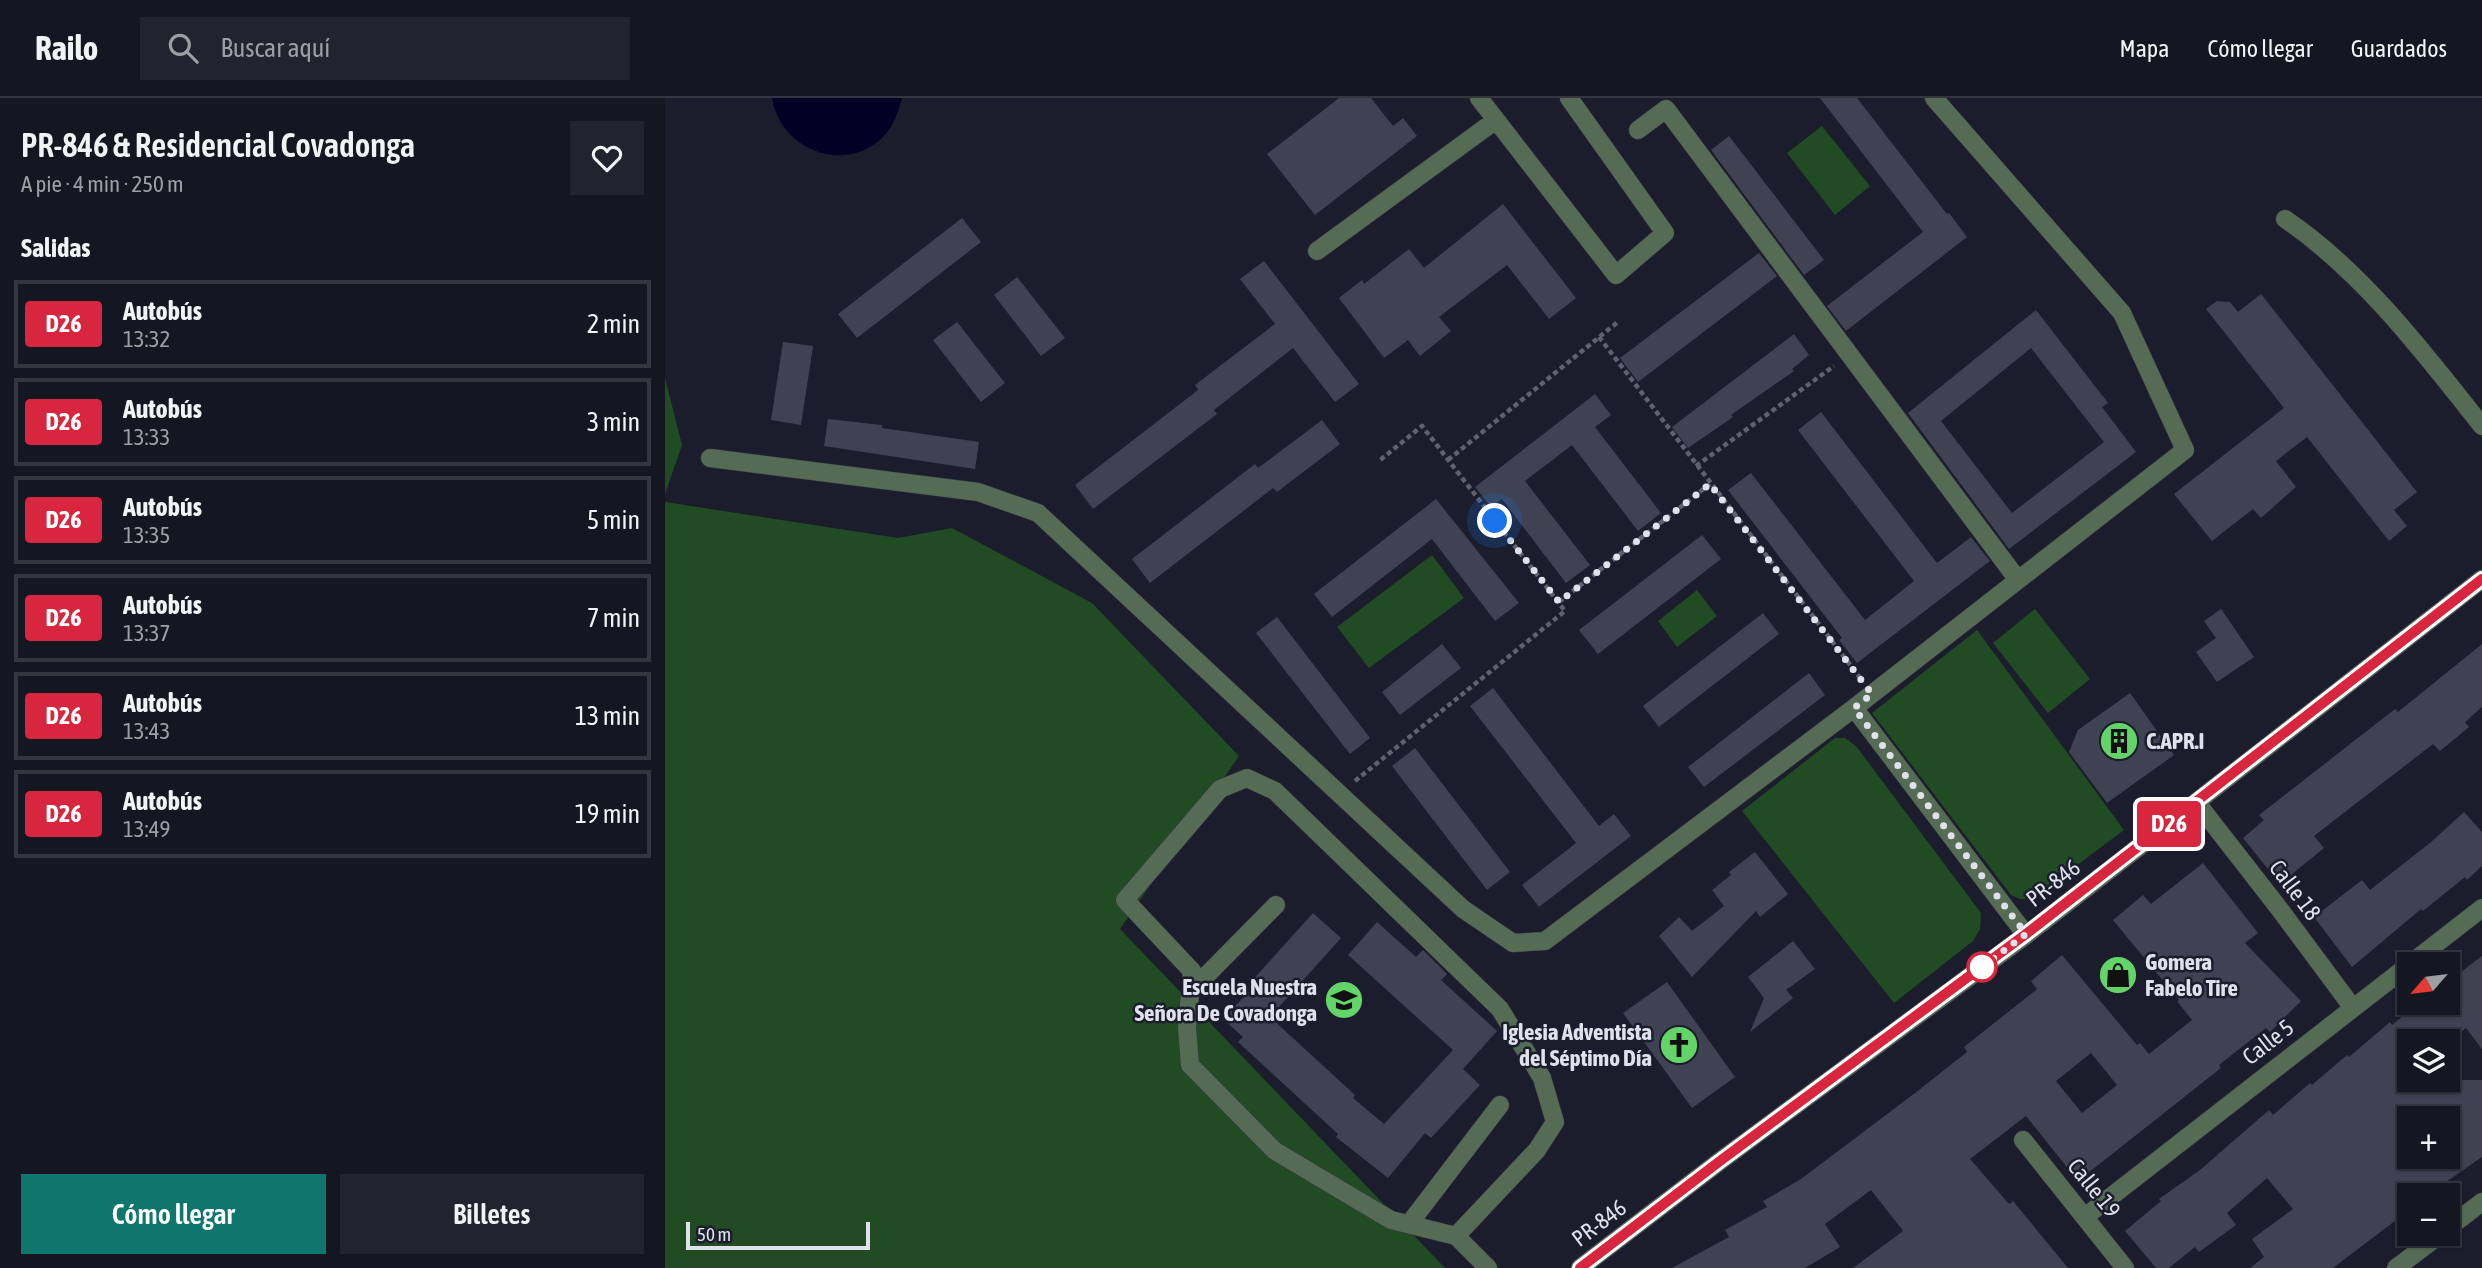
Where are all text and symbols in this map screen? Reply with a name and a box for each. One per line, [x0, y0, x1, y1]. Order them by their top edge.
search box [140, 17, 630, 80]
text: Railo [35, 29, 98, 67]
icon: search [164, 29, 202, 67]
text: Buscar aquí [220, 33, 330, 63]
text: Mapa [2120, 35, 2169, 62]
text: Cómo llegar [2207, 35, 2313, 62]
text: Guardados [2351, 35, 2447, 62]
button: heart [570, 121, 644, 195]
text: PR-846 & Residencial Covadonga [21, 126, 415, 164]
text: A pie · 4 min · 250 m [21, 171, 184, 197]
text: Salidas [21, 233, 90, 263]
text: Autobús [123, 296, 202, 326]
text: 2 min [587, 309, 640, 339]
text: D26 [46, 310, 82, 337]
text: 13:32 [123, 326, 170, 352]
text: Autobús [123, 394, 202, 424]
text: 3 min [587, 407, 640, 437]
text: D26 [46, 408, 82, 435]
text: 13:33 [123, 424, 170, 450]
text: Autobús [123, 492, 202, 522]
your location [1477, 503, 1512, 538]
text: 5 min [587, 505, 640, 535]
text: D26 [46, 506, 82, 533]
text: 13:35 [123, 522, 170, 548]
text: Autobús [123, 590, 202, 620]
text: 7 min [587, 603, 640, 633]
text: D26 [46, 604, 82, 631]
text: 13:37 [123, 620, 170, 646]
text: Autobús [123, 688, 202, 718]
text: 13 min [575, 701, 640, 731]
text: D26 [46, 702, 82, 729]
text: 13:43 [123, 718, 170, 744]
building icon: C.APR.I [2098, 720, 2140, 762]
place label: C.APR.I [2146, 728, 2204, 754]
text: Autobús [123, 786, 202, 816]
text: 19 min [575, 799, 640, 829]
text: D26 [46, 800, 82, 827]
line badge: D26 [2129, 801, 2209, 847]
text: D26 [2151, 810, 2187, 837]
text: 13:49 [123, 816, 170, 842]
street label: PR-846 [2021, 854, 2085, 912]
street label: Calle 18 [2264, 855, 2326, 925]
place label: Gomera Fabelo Tire [2145, 949, 2238, 1001]
unlabelled marker [1967, 952, 1997, 982]
north arrow [2397, 952, 2461, 1015]
map controls [2397, 952, 2460, 1246]
shop icon: Gomera Fabelo Tire [2097, 954, 2139, 996]
place label: Escuela Nuestra Señora De Covadonga [1134, 974, 1317, 1026]
school or university icon: Escuela Nuestra Señora De Covadonga [1323, 979, 1365, 1021]
street label: Calle 5 [2237, 1014, 2299, 1070]
place label: Iglesia Adventista del Séptimo Día [1502, 1019, 1652, 1071]
church icon: Iglesia Adventista del Séptimo Día [1658, 1024, 1700, 1066]
button: layers [2397, 1029, 2460, 1092]
button: + [2397, 1106, 2460, 1169]
street label: Calle 19 [2062, 1153, 2126, 1223]
button: Cómo llegar [21, 1174, 326, 1254]
button: Billetes [340, 1174, 644, 1254]
button: − [2397, 1183, 2460, 1246]
street label: PR-846 [1567, 1194, 1631, 1252]
scale bar [686, 1219, 870, 1251]
text: 50 m [697, 1223, 731, 1245]

